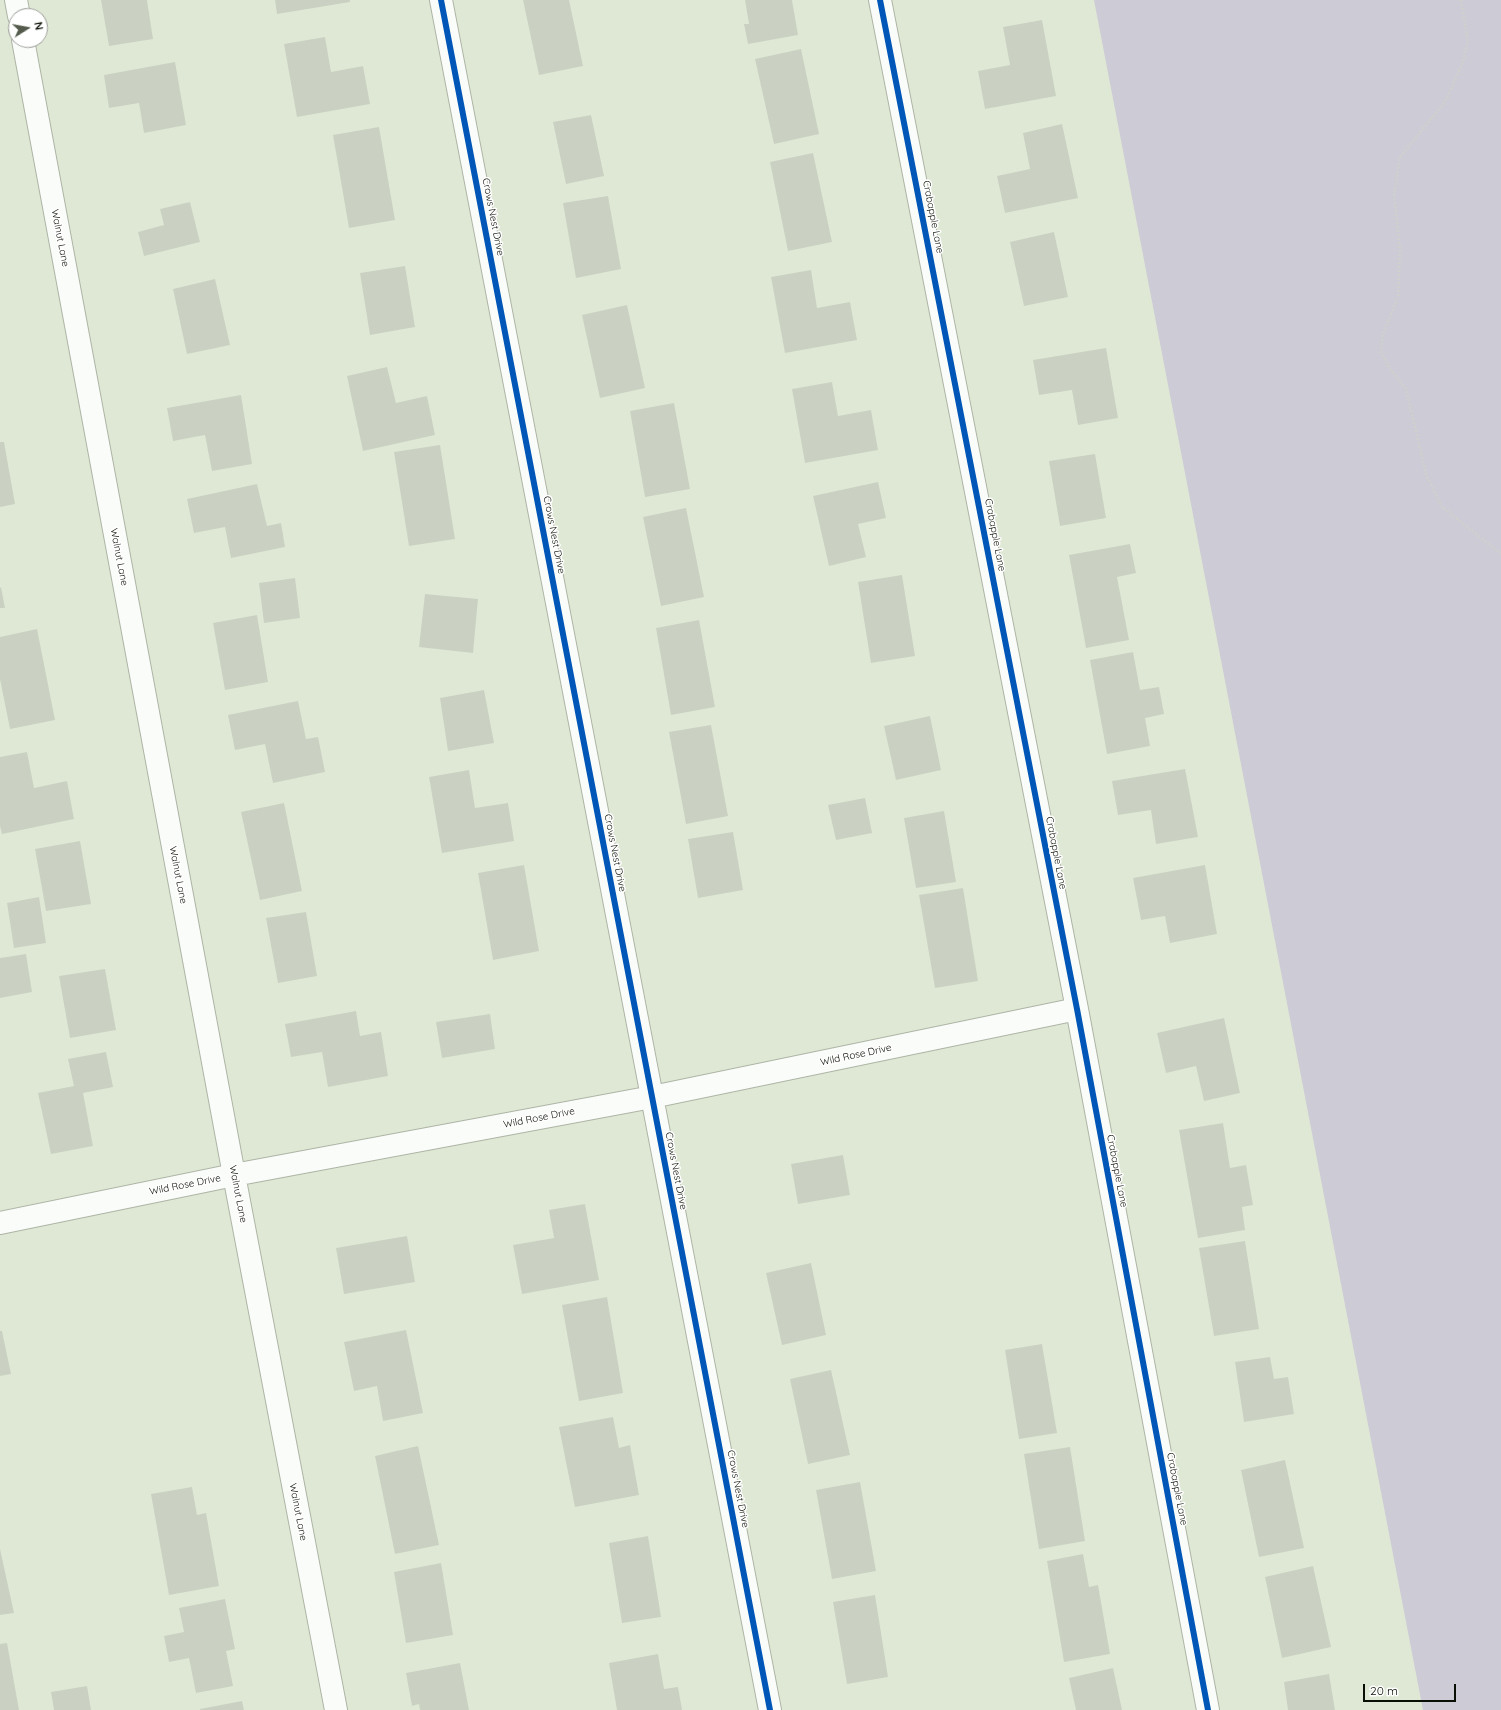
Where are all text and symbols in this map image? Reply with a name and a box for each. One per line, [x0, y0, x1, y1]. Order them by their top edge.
north arrow [8, 8, 48, 48]
text: N [31, 21, 46, 31]
street label: Crows Nest Drive [480, 177, 506, 257]
street label: Crabapple Lane [920, 180, 946, 254]
street label: Walnut Lane [49, 208, 71, 268]
street label: Crows Nest Drive [541, 495, 567, 575]
street label: Crabapple Lane [982, 498, 1008, 572]
street label: Walnut Lane [108, 527, 130, 587]
street label: Crows Nest Drive [602, 813, 628, 893]
street label: Crabapple Lane [1043, 816, 1069, 890]
street label: Walnut Lane [167, 845, 189, 905]
street label: Wild Rose Drive [819, 1042, 893, 1068]
street label: Wild Rose Drive [502, 1105, 576, 1131]
street label: Crows Nest Drive [663, 1131, 689, 1211]
street label: Crabapple Lane [1104, 1134, 1130, 1208]
street label: Walnut Lane [227, 1164, 249, 1224]
street label: Wild Rose Drive [148, 1172, 222, 1198]
street label: Crows Nest Drive [725, 1449, 751, 1529]
street label: Crabapple Lane [1164, 1452, 1190, 1526]
street label: Walnut Lane [287, 1482, 309, 1542]
scale bar [1365, 1676, 1458, 1702]
text: 20 m [1370, 1683, 1398, 1698]

